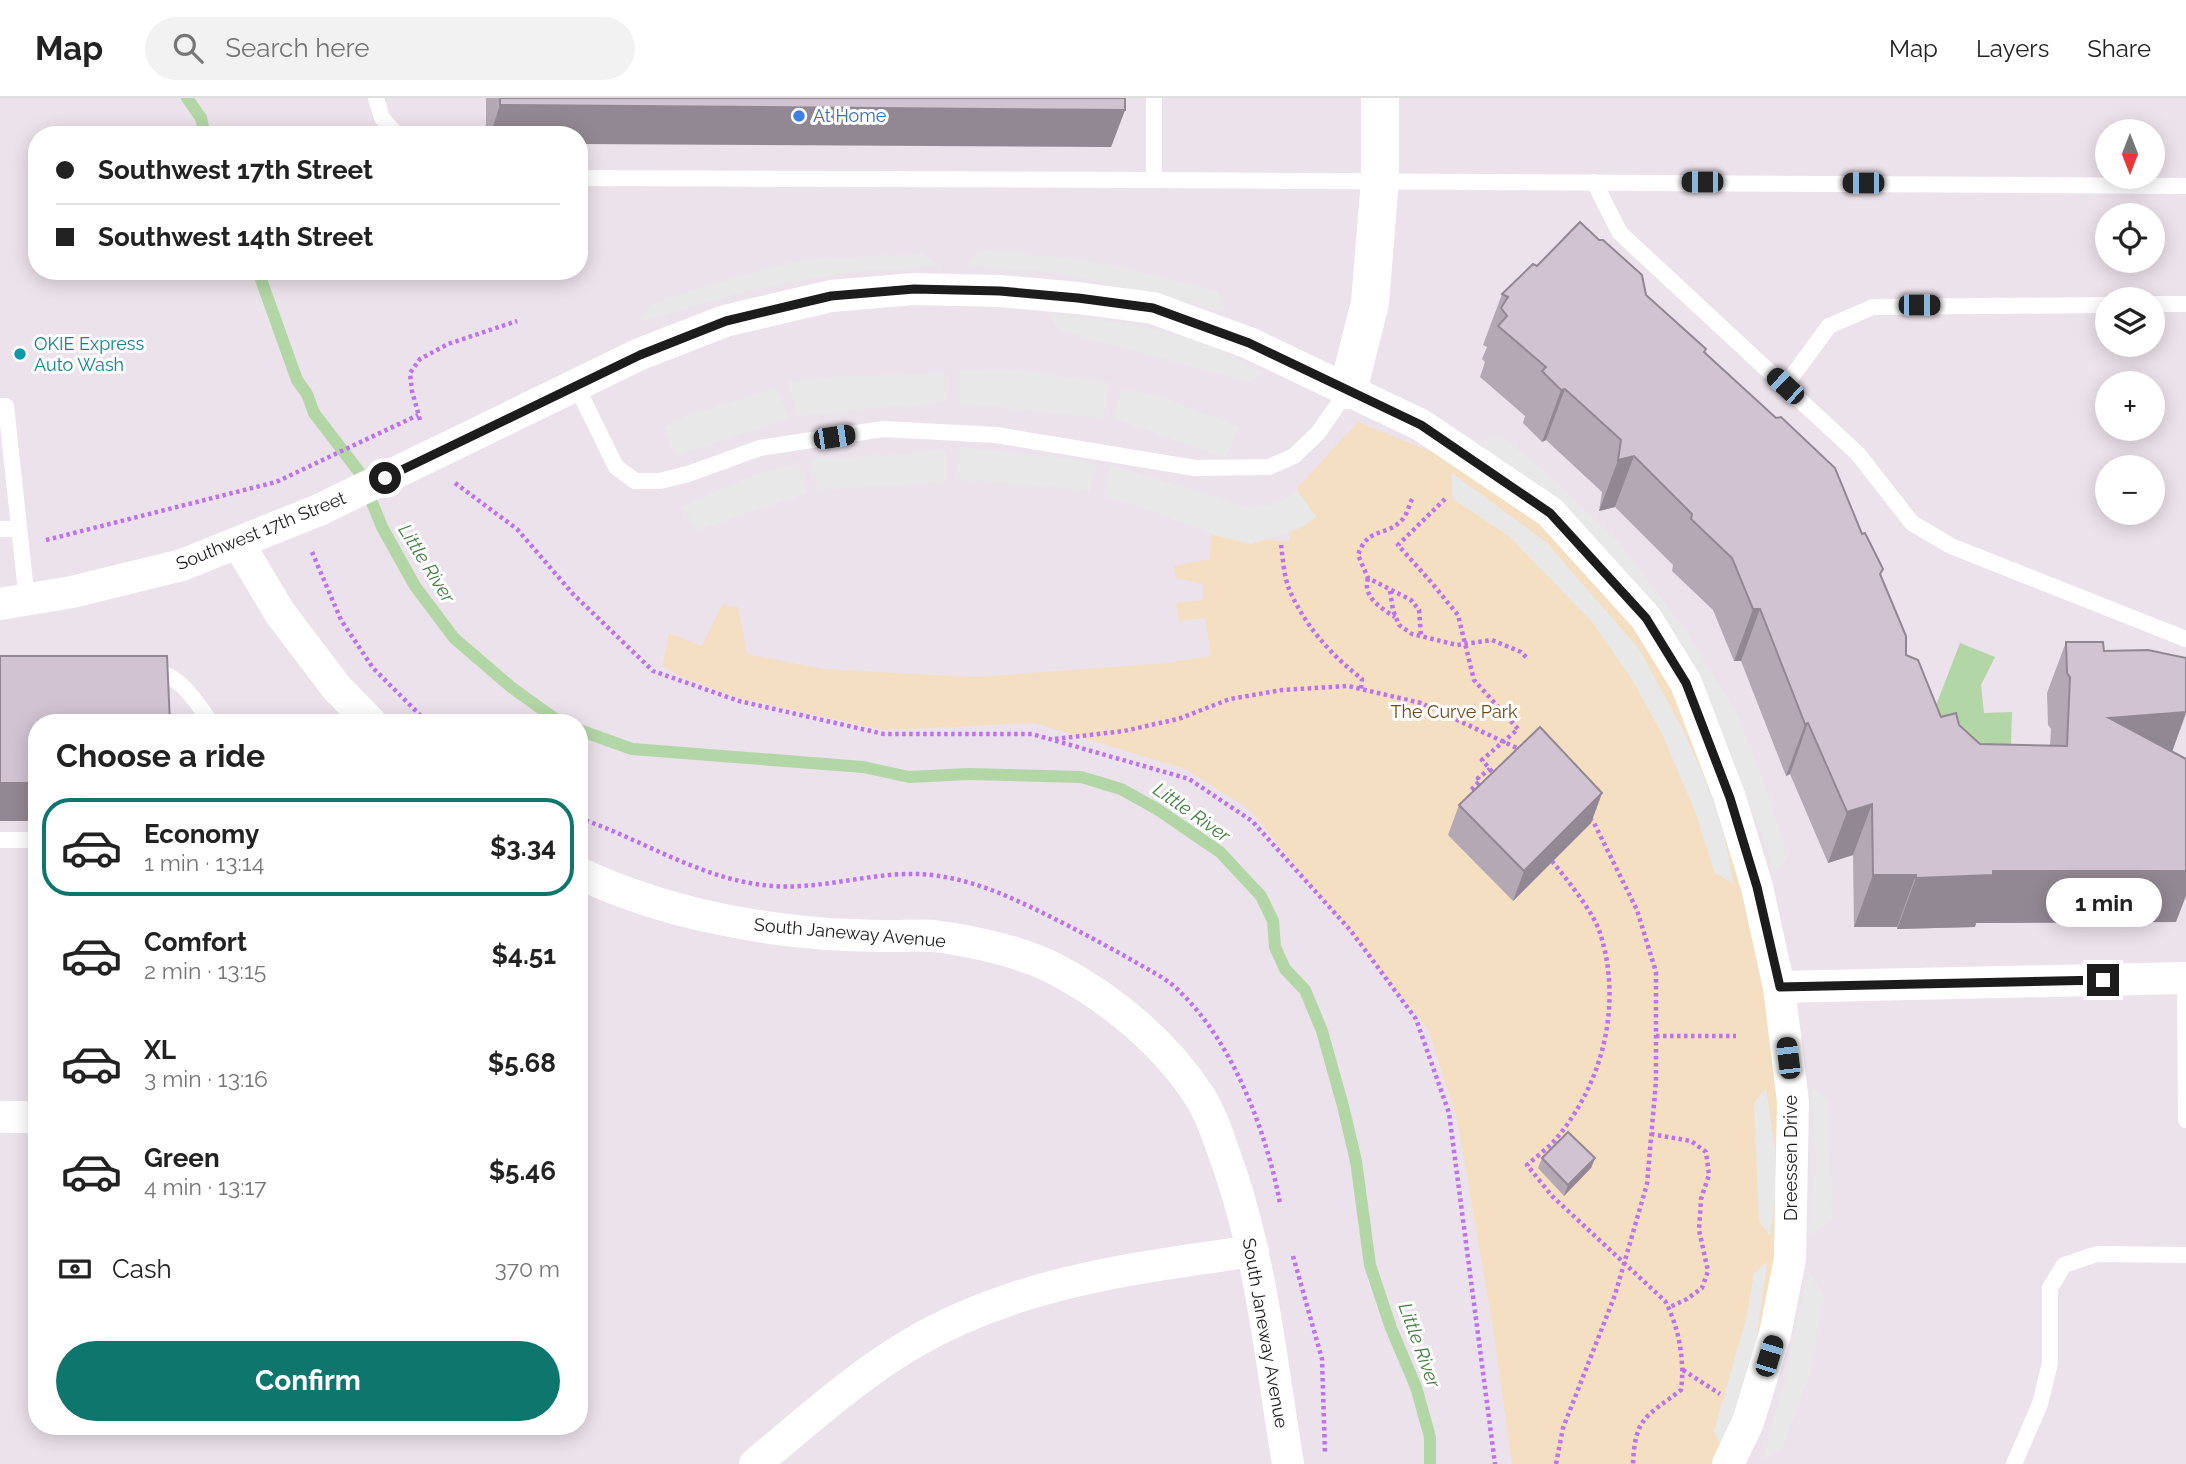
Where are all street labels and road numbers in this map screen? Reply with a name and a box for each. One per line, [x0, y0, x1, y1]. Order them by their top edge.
street label: Southwest 17th Street [173, 487, 349, 574]
street label: South Janeway Avenue [753, 914, 947, 951]
street label: Dreessen Drive [1780, 1095, 1801, 1221]
street label: South Janeway Avenue [1238, 1236, 1293, 1430]

